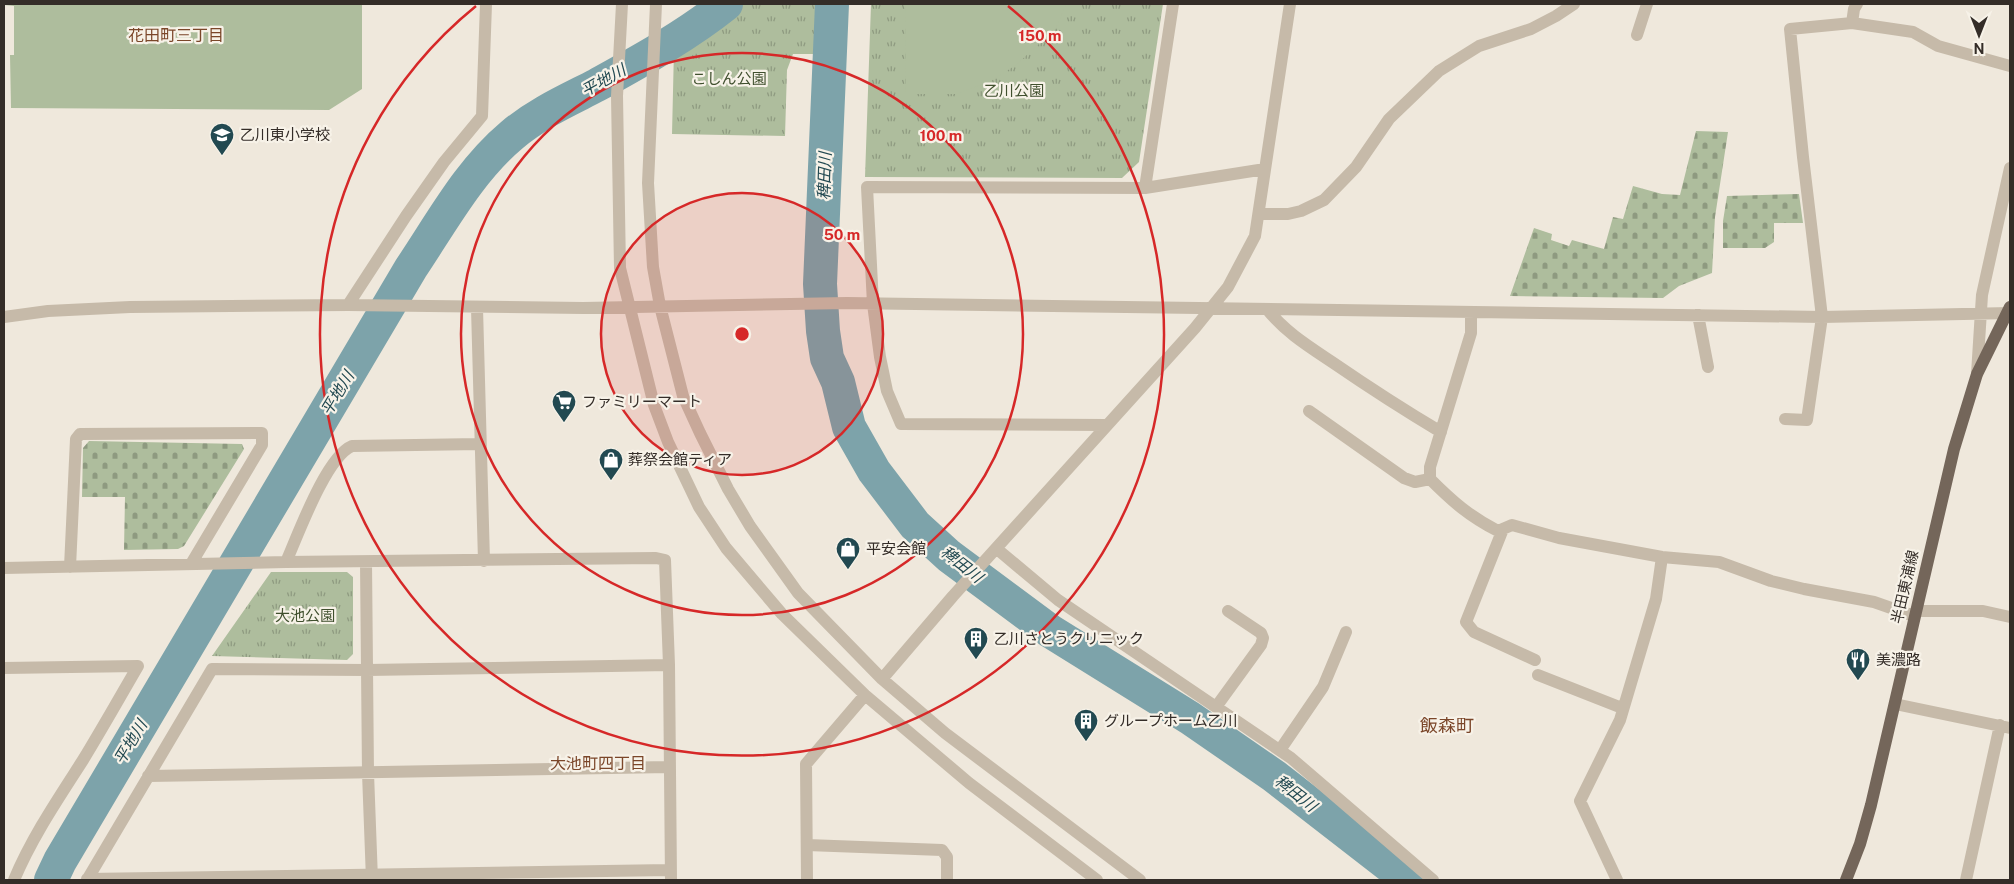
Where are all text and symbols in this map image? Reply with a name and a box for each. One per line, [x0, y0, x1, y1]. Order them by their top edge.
north arrow [1954, 10, 2004, 60]
district label: 花田町三丁目 [128, 26, 224, 45]
text: 150 m [1018, 27, 1062, 44]
text: N [1974, 40, 1984, 56]
water label: 平地川 [578, 60, 631, 100]
park label: こしん公園 [691, 70, 767, 87]
park label: 乙川公園 [984, 82, 1044, 99]
school or university icon: 乙川東小学校 [209, 122, 235, 156]
place label: 乙川東小学校 [240, 126, 330, 143]
text: 100 m [920, 127, 962, 144]
water label: 稗田川 [814, 150, 835, 200]
text: 50 m [824, 226, 860, 243]
centre of rings [733, 325, 751, 343]
water label: 平地川 [317, 366, 359, 419]
supermarket icon: ファミリーマート [551, 389, 577, 423]
place label: ファミリーマート [582, 393, 702, 410]
shop icon: 葬祭会館ティア [598, 447, 624, 481]
place label: 葬祭会館ティア [628, 451, 732, 468]
shop icon: 平安会館 [835, 536, 861, 570]
place label: 平安会館 [866, 540, 926, 557]
water label: 稗田川 [937, 542, 988, 588]
street label: 半田東浦線 [1888, 548, 1921, 625]
park label: 大池公園 [275, 607, 335, 624]
building icon: 乙川さとうクリニック [963, 626, 989, 660]
place label: 乙川さとうクリニック [994, 630, 1144, 647]
restaurant icon: 美濃路 [1845, 647, 1871, 681]
place label: 美濃路 [1876, 651, 1921, 668]
building icon: グループホーム乙川 [1073, 708, 1099, 742]
place label: グループホーム乙川 [1104, 712, 1238, 729]
water label: 平地川 [110, 715, 152, 768]
district label: 飯森町 [1420, 715, 1474, 736]
district label: 大池町四丁目 [550, 754, 646, 773]
water label: 稗田川 [1271, 771, 1322, 817]

